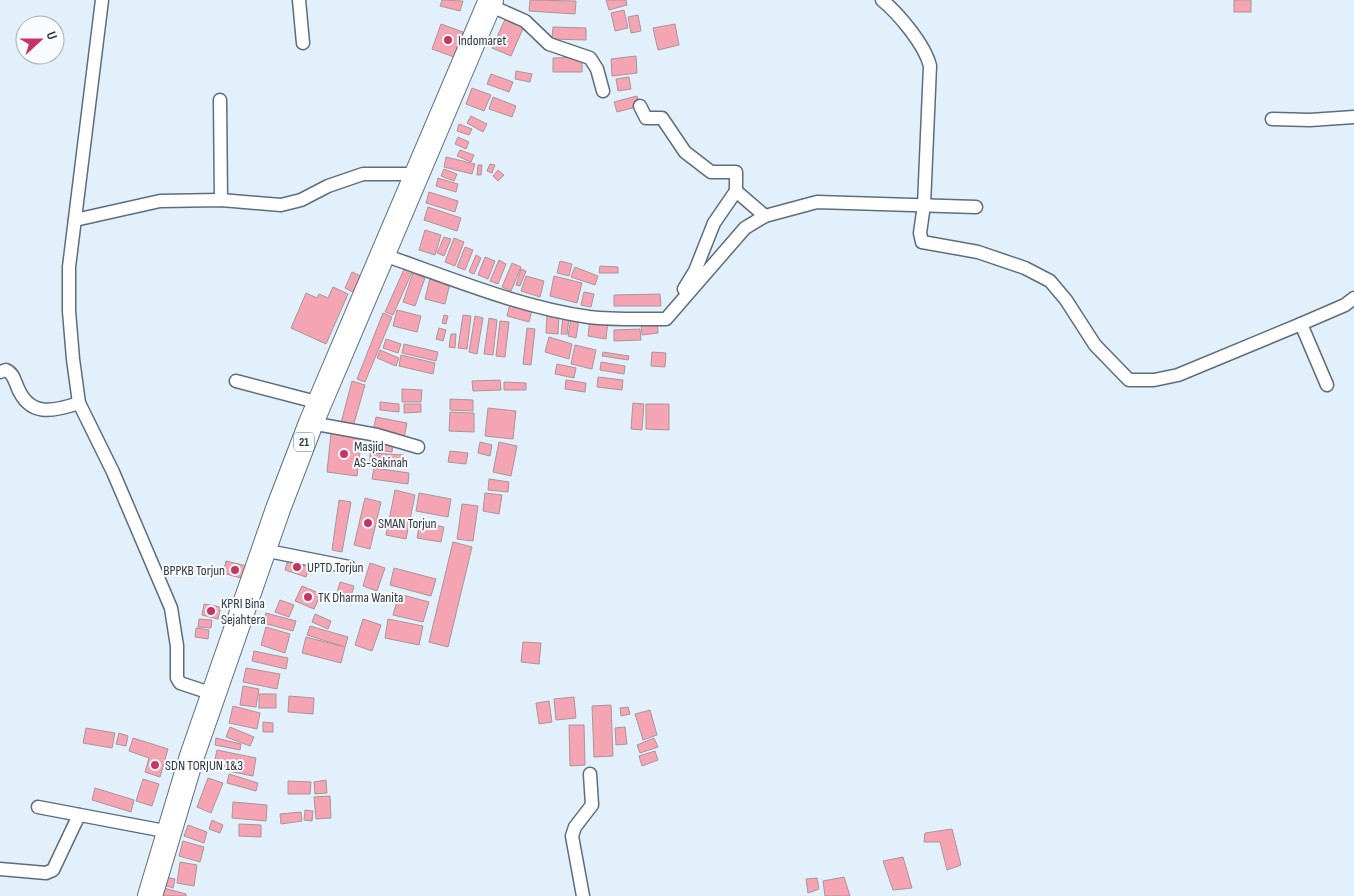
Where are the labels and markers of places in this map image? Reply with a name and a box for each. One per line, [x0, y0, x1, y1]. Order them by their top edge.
place label: Indomaret [458, 32, 507, 49]
marker: Indomaret [442, 34, 454, 46]
place label: Masjid AS-Sakinah [353, 438, 408, 471]
marker: Masjid AS-Sakinah [338, 448, 350, 460]
place label: SMAN Torjun [378, 515, 437, 532]
marker: SMAN Torjun [362, 517, 374, 529]
place label: UPTD Torjun [307, 559, 364, 576]
marker: UPTD Torjun [291, 561, 303, 573]
place label: BPPKB Torjun [163, 562, 225, 579]
marker: BPPKB Torjun [229, 564, 241, 576]
place label: TK Dharma Wanita [318, 589, 403, 606]
marker: TK Dharma Wanita [302, 591, 314, 603]
place label: KPRI Bina Sejahtera [221, 595, 266, 628]
marker: KPRI Bina Sejahtera [205, 605, 217, 617]
place label: SDN TORJUN 1&3 [165, 757, 243, 774]
marker: SDN TORJUN 1&3 [149, 759, 161, 771]

